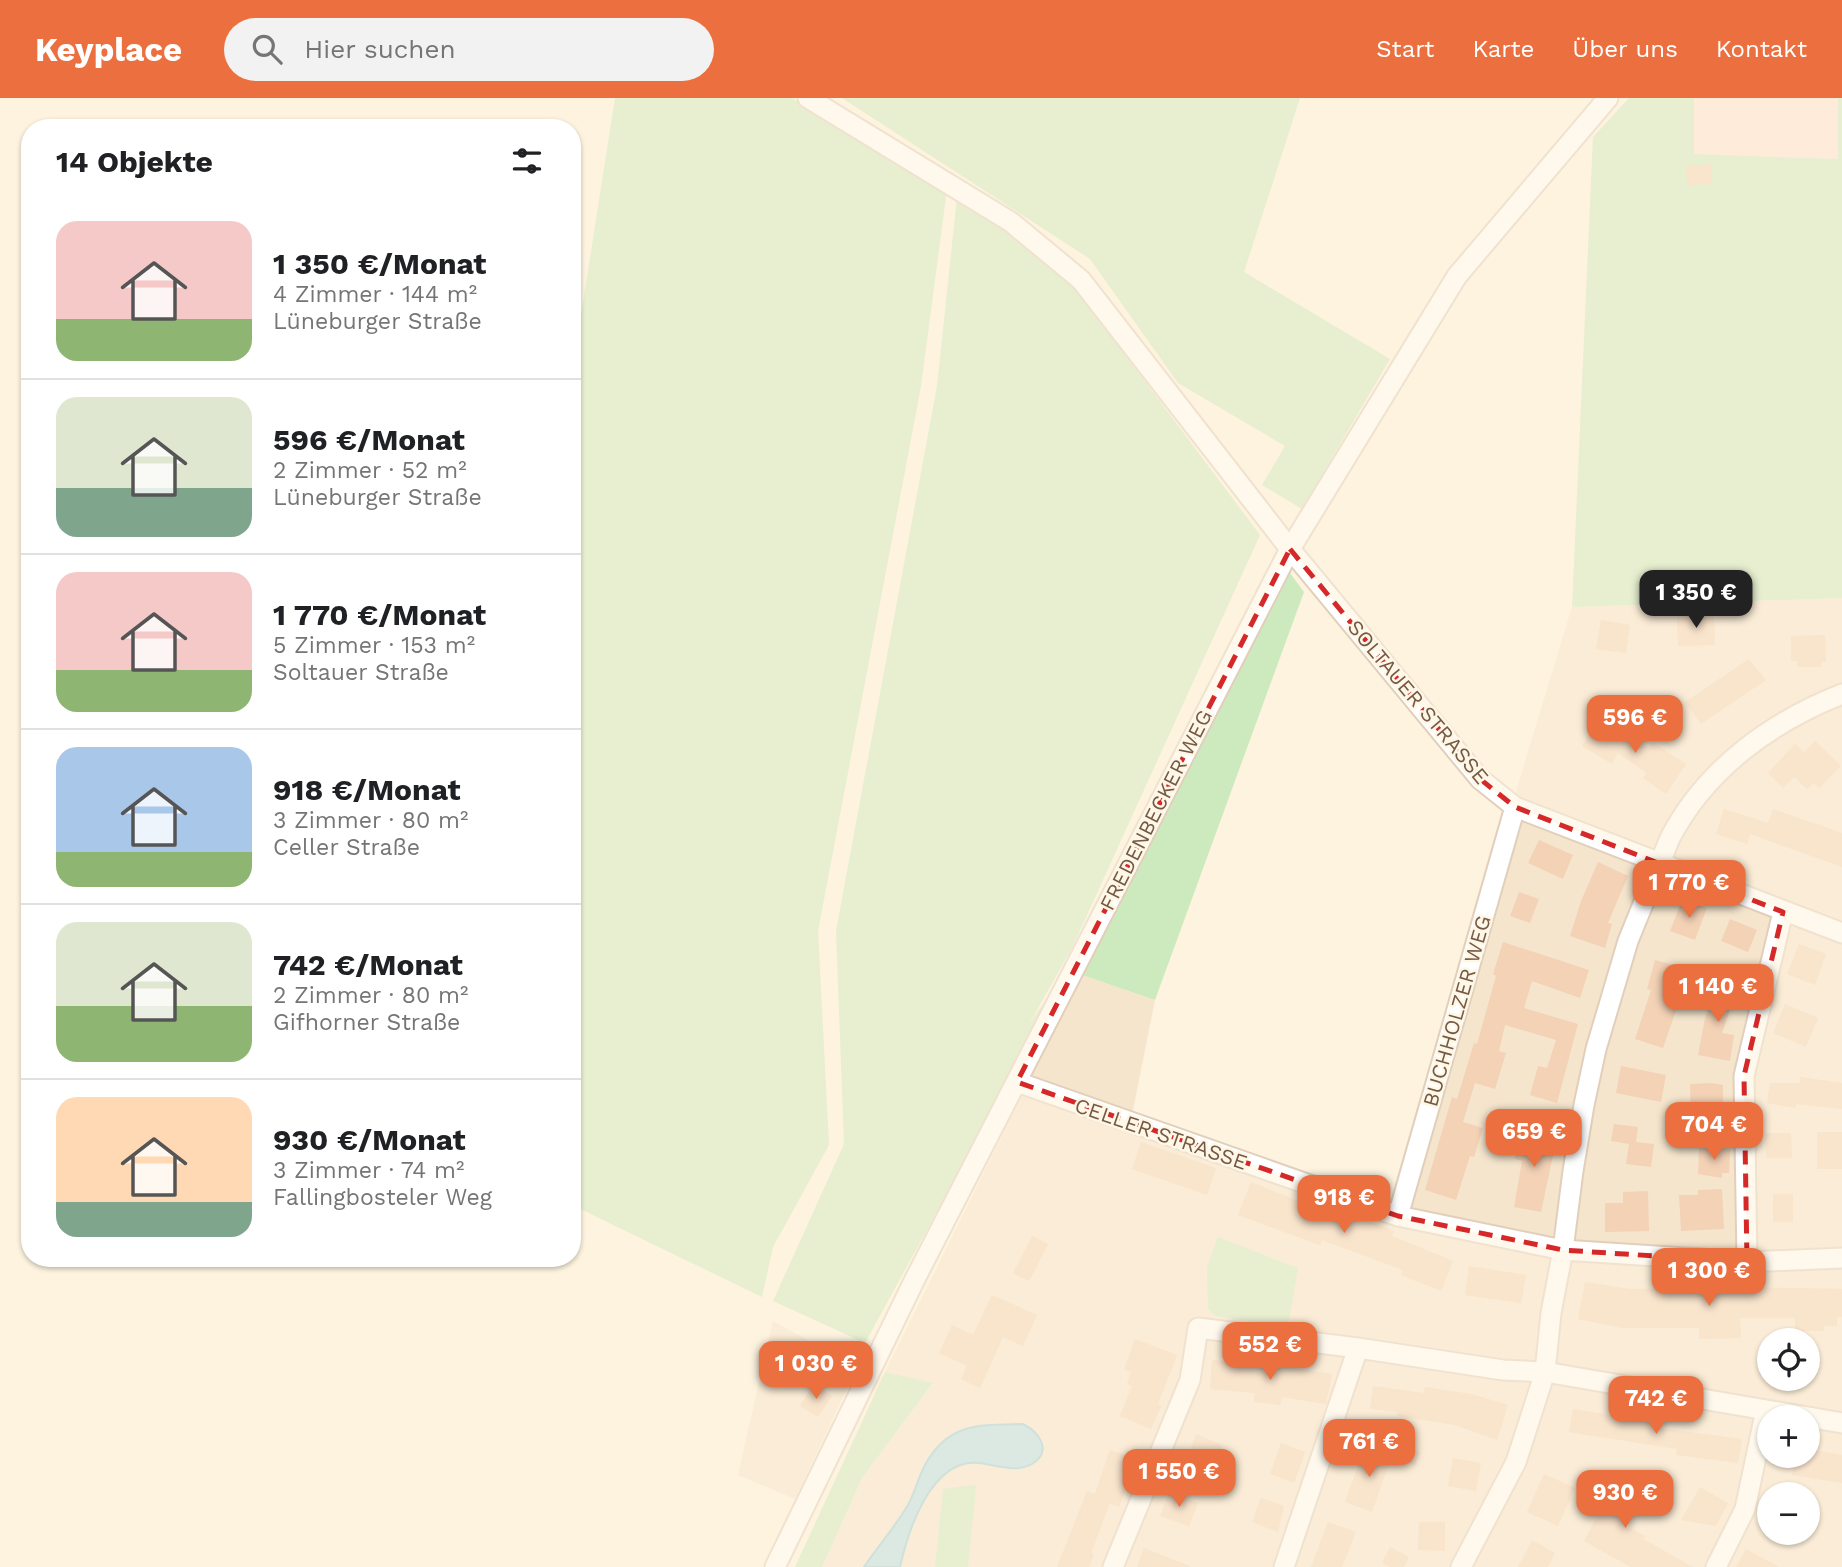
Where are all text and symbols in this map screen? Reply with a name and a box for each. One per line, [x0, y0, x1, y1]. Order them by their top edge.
search box [224, 18, 714, 81]
text: Keyplace [35, 30, 182, 69]
icon: search [248, 30, 286, 68]
text: Hier suchen [304, 34, 456, 64]
text: Start [1376, 35, 1434, 63]
text: Karte [1472, 35, 1534, 63]
text: Über uns [1572, 35, 1678, 63]
text: Kontakt [1716, 35, 1807, 63]
icon: filters [508, 142, 546, 180]
text: 14 Objekte [56, 144, 213, 179]
text: 1 350 €/Monat [273, 246, 486, 281]
icon: home [112, 249, 196, 333]
text: 4 Zimmer · 144 m² [273, 281, 477, 308]
text: Lüneburger Straße [273, 308, 482, 335]
text: 596 €/Monat [273, 422, 465, 457]
icon: home [112, 425, 196, 509]
text: 2 Zimmer · 52 m² [273, 457, 467, 484]
text: Lüneburger Straße [273, 484, 482, 511]
pin: 1 350 € [1631, 570, 1761, 630]
text: 1 350 € [1655, 579, 1737, 606]
text: 1 770 €/Monat [273, 597, 486, 632]
icon: home [112, 600, 196, 684]
street label: SOLTAUER STRASSE [1343, 615, 1494, 789]
text: 5 Zimmer · 153 m² [273, 632, 475, 659]
text: Soltauer Straße [273, 659, 449, 686]
pin: 596 € [1586, 696, 1684, 755]
text: 596 € [1603, 704, 1667, 731]
street label: FREDENBECKER WEG [1094, 705, 1217, 914]
text: 918 €/Monat [273, 772, 461, 807]
icon: home [112, 775, 196, 859]
text: 3 Zimmer · 80 m² [273, 807, 468, 834]
text: Celler Straße [273, 834, 420, 861]
pin: 1 770 € [1624, 860, 1754, 920]
text: 1 770 € [1649, 869, 1729, 896]
street label: BUCHHOLZER WEG [1417, 912, 1496, 1109]
text: 742 €/Monat [273, 947, 463, 982]
icon: home [112, 950, 196, 1034]
pin: 1 140 € [1653, 964, 1783, 1024]
text: 1 140 € [1679, 973, 1757, 1000]
text: 2 Zimmer · 80 m² [273, 982, 468, 1009]
text: Gifhorner Straße [273, 1009, 460, 1036]
street label: CELLER STRASSE [1072, 1092, 1251, 1175]
pin: 704 € [1665, 1102, 1763, 1162]
pin: 659 € [1485, 1110, 1583, 1169]
text: 704 € [1681, 1111, 1747, 1138]
text: 659 € [1502, 1118, 1566, 1145]
text: 930 €/Monat [273, 1122, 466, 1157]
icon: home [112, 1125, 196, 1209]
text: 3 Zimmer · 74 m² [273, 1157, 464, 1184]
pin: 918 € [1295, 1176, 1393, 1235]
text: Fallingbosteler Weg [273, 1184, 492, 1211]
text: 918 € [1313, 1184, 1375, 1211]
pin: 1 300 € [1644, 1248, 1774, 1308]
text: 1 300 € [1668, 1257, 1750, 1284]
pin: 552 € [1221, 1322, 1319, 1382]
map controls [1757, 1328, 1820, 1545]
button: locate [1757, 1328, 1820, 1391]
text: 552 € [1238, 1331, 1302, 1358]
pin: 1 030 € [751, 1342, 881, 1401]
text: 1 030 € [775, 1350, 857, 1377]
pin: 742 € [1607, 1376, 1705, 1436]
text: 742 € [1624, 1385, 1688, 1412]
button: + [1757, 1405, 1820, 1468]
pin: 761 € [1320, 1420, 1418, 1479]
text: 761 € [1339, 1428, 1399, 1455]
pin: 1 550 € [1114, 1450, 1244, 1509]
text: 1 550 € [1139, 1458, 1219, 1485]
pin: 930 € [1576, 1470, 1674, 1530]
text: 930 € [1592, 1479, 1658, 1506]
button: − [1757, 1482, 1820, 1545]

